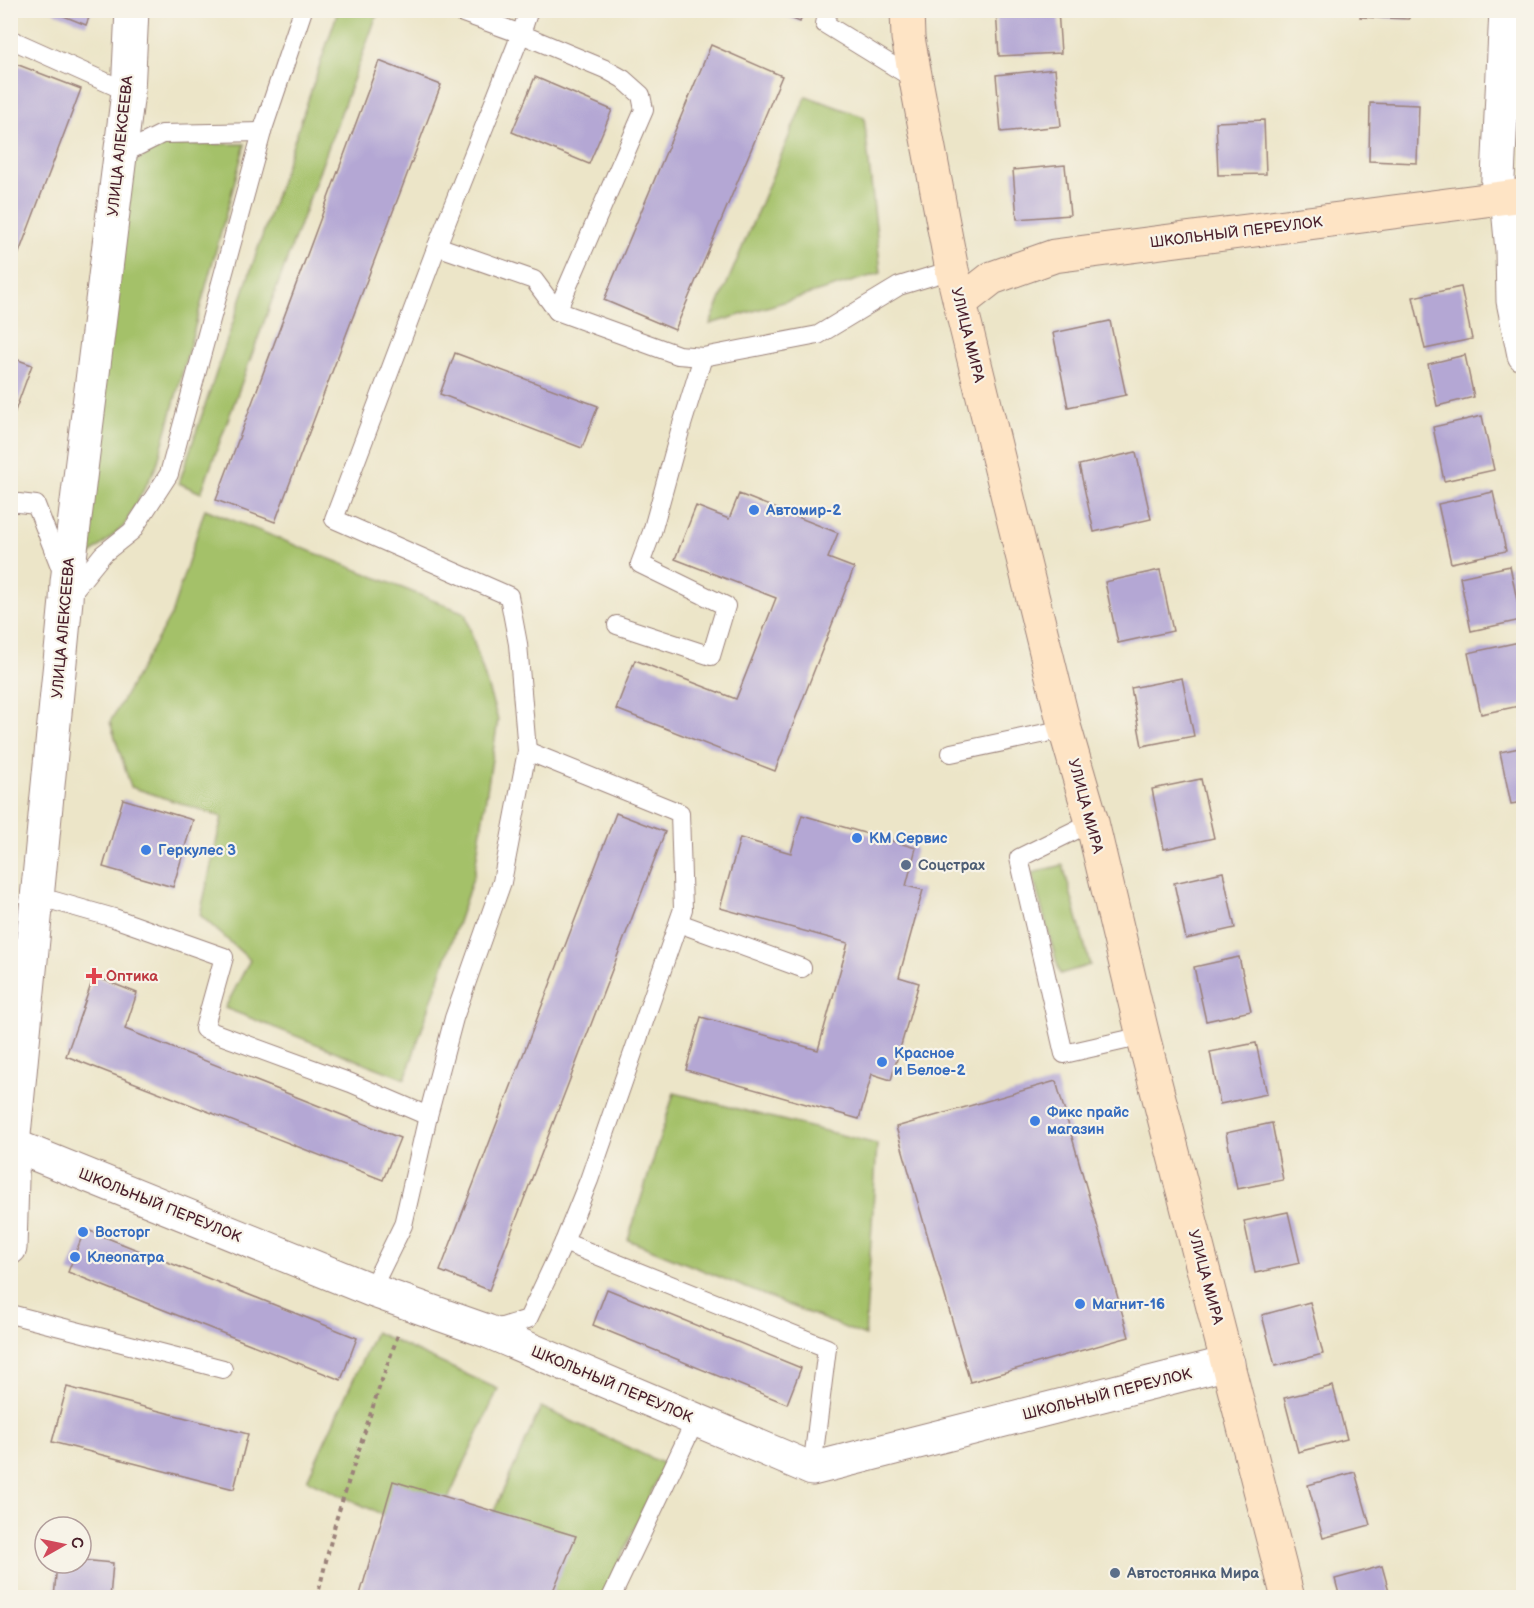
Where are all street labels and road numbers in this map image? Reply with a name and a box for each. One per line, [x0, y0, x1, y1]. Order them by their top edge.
street label: УЛИЦА АЛЕКСЕЕВА [104, 74, 137, 217]
street label: ШКОЛЬНЫЙ ПЕРЕУЛОК [1149, 212, 1324, 253]
street label: УЛИЦА МИРА [947, 286, 989, 385]
street label: УЛИЦА АЛЕКСЕЕВА [48, 556, 79, 699]
street label: УЛИЦА МИРА [1064, 757, 1108, 856]
street label: ШКОЛЬНЫЙ ПЕРЕУЛОК [76, 1164, 244, 1247]
street label: УЛИЦА МИРА [1184, 1228, 1228, 1327]
street label: ШКОЛЬНЫЙ ПЕРЕУЛОК [528, 1342, 696, 1427]
street label: ШКОЛЬНЫЙ ПЕРЕУЛОК [1021, 1364, 1194, 1425]

